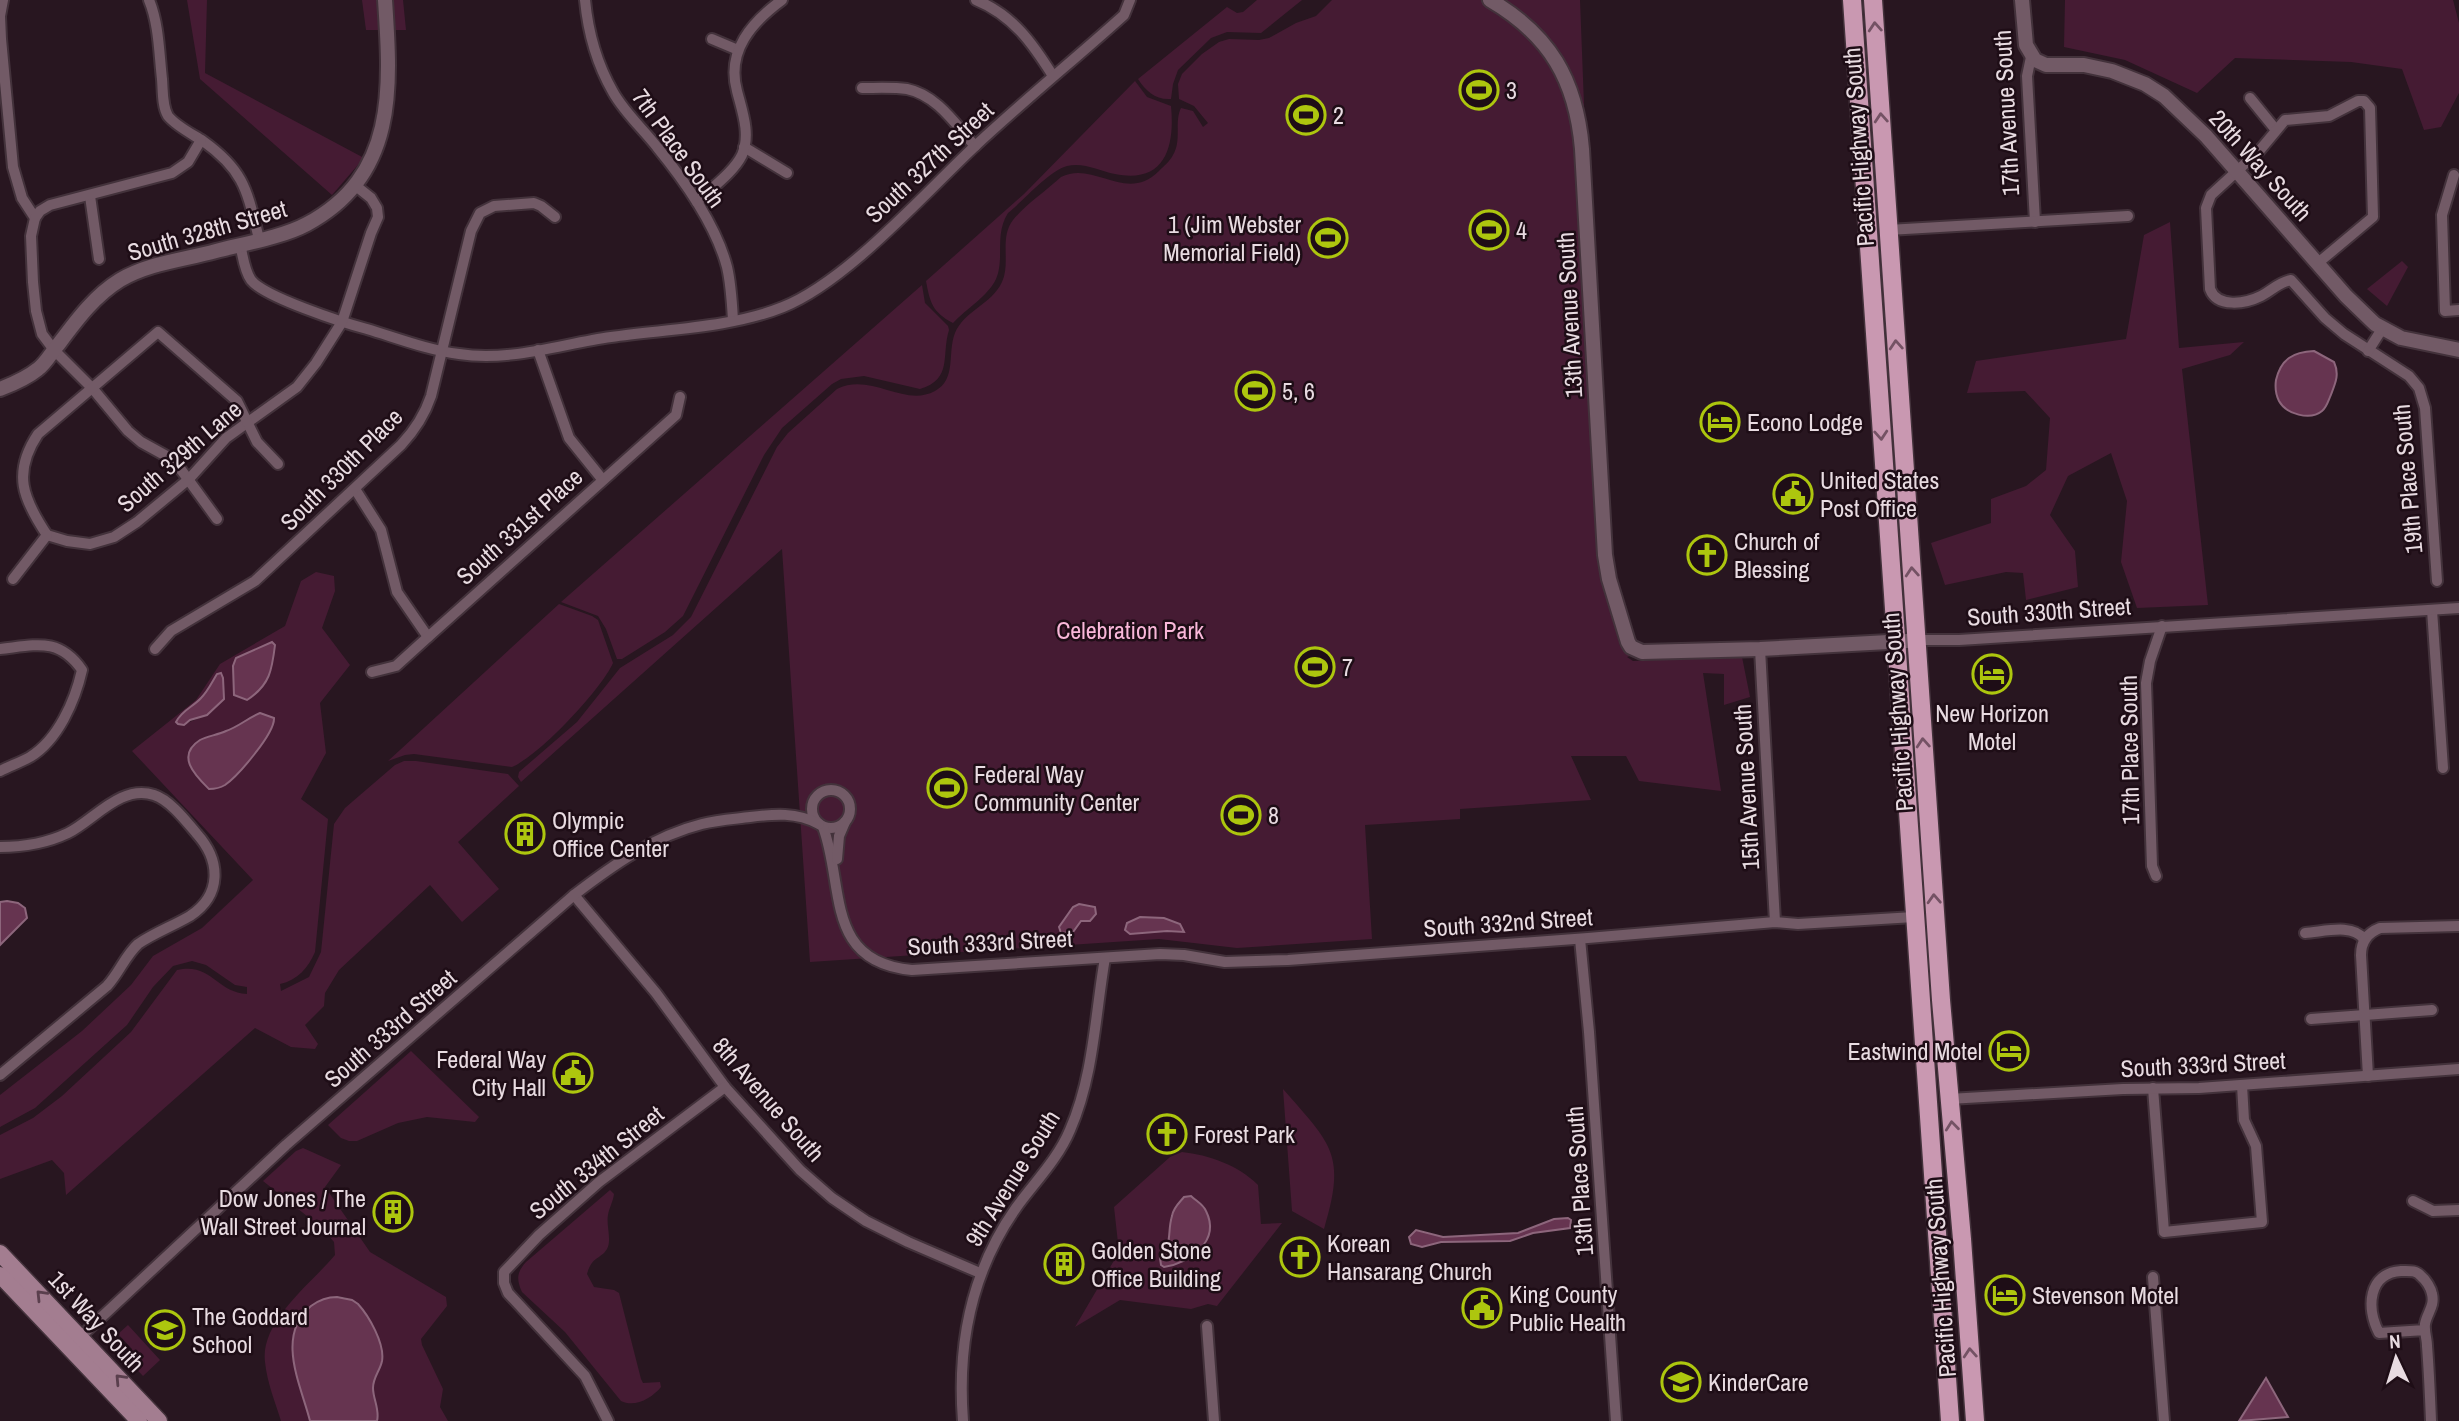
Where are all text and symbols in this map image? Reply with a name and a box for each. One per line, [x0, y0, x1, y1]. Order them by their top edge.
one-way arrow [1867, 22, 1882, 33]
street label: 17th Avenue South [1986, 29, 2026, 197]
street label: Pacific Highway South [1835, 47, 1881, 247]
sports icon: 3 [1458, 69, 1500, 111]
place label: 3 [1506, 74, 1517, 106]
street label: 7th Place South [625, 82, 733, 214]
street label: South 327th Street [858, 94, 1000, 230]
sports icon: 2 [1285, 94, 1327, 136]
place label: 2 [1333, 99, 1344, 131]
street label: 20th Way South [2202, 103, 2320, 227]
one-way arrow [1874, 112, 1889, 123]
street label: South 328th Street [124, 192, 291, 268]
place label: 1 (Jim Webster Memorial Field) [1163, 208, 1301, 268]
sports icon: 4 [1468, 209, 1510, 251]
place label: 4 [1516, 214, 1527, 246]
sports icon: 1 (Jim Webster Memorial Field) [1307, 217, 1349, 259]
street label: 13th Avenue South [1549, 231, 1589, 399]
one-way arrow [1889, 339, 1904, 350]
sports icon: 5, 6 [1234, 370, 1276, 412]
place label: 5, 6 [1282, 375, 1315, 407]
street label: South 329th Lane [110, 393, 248, 519]
street label: South 330th Place [273, 401, 409, 537]
hotel icon: Econo Lodge [1699, 401, 1741, 443]
street label: 19th Place South [2385, 403, 2429, 555]
place label: Econo Lodge [1747, 406, 1863, 438]
one-way arrow [1873, 430, 1888, 441]
street label: South 331st Place [449, 461, 589, 591]
place label: United States Post Office [1820, 464, 1939, 524]
public building icon: United States Post Office [1772, 473, 1814, 515]
place label: Church of Blessing [1734, 525, 1820, 585]
church icon: Church of Blessing [1686, 534, 1728, 576]
one-way arrow [1905, 566, 1920, 577]
street label: South 330th Street [1966, 589, 2133, 633]
street label: Pacific Highway South [1874, 612, 1920, 812]
park label: Celebration Park [1056, 614, 1204, 646]
sports icon: 7 [1294, 646, 1336, 688]
place label: 7 [1342, 651, 1353, 683]
hotel icon: New Horizon Motel [1971, 653, 2013, 695]
street label: 17th Place South [2112, 675, 2146, 825]
place label: New Horizon Motel [1935, 697, 2049, 757]
street label: 15th Avenue South [1726, 703, 1766, 871]
one-way arrow [1916, 737, 1931, 748]
place label: Federal Way Community Center [974, 758, 1140, 818]
sports icon: Federal Way Community Center [926, 767, 968, 809]
sports icon: 8 [1220, 794, 1262, 836]
place label: 8 [1268, 799, 1279, 831]
place label: Olympic Office Center [552, 804, 669, 864]
building icon: Olympic Office Center [504, 813, 546, 855]
one-way arrow [1927, 894, 1942, 905]
street label: South 332nd Street [1422, 900, 1594, 944]
street label: South 333rd Street [907, 922, 1074, 962]
street label: South 333rd Street [317, 961, 463, 1094]
street label: 8th Avenue South [706, 1030, 832, 1168]
hotel icon: Eastwind Motel [1988, 1030, 2030, 1072]
place label: Eastwind Motel [1847, 1035, 1982, 1067]
place label: Federal Way City Hall [436, 1043, 546, 1103]
street label: South 333rd Street [2120, 1044, 2287, 1084]
public building icon: Federal Way City Hall [552, 1052, 594, 1094]
street label: South 334th Street [522, 1098, 670, 1226]
street label: 9th Avenue South [957, 1104, 1067, 1252]
street label: 13th Place South [1558, 1105, 1600, 1257]
church icon: Forest Park [1146, 1113, 1188, 1155]
place label: Forest Park [1194, 1118, 1295, 1150]
one-way arrow [1944, 1120, 1959, 1132]
street label: Pacific Highway South [1917, 1178, 1963, 1378]
place label: Dow Jones / The Wall Street Journal [200, 1182, 366, 1242]
building icon: Dow Jones / The Wall Street Journal [372, 1191, 414, 1233]
place label: Korean Hansarang Church [1327, 1227, 1492, 1287]
place label: Golden Stone Office Building [1091, 1234, 1221, 1294]
church icon: Korean Hansarang Church [1279, 1236, 1321, 1278]
building icon: Golden Stone Office Building [1043, 1243, 1085, 1285]
street label: 1st Way South [42, 1264, 152, 1378]
hotel icon: Stevenson Motel [1984, 1274, 2026, 1316]
place label: King County Public Health [1509, 1278, 1626, 1338]
place label: Stevenson Motel [2032, 1279, 2179, 1311]
public building icon: King County Public Health [1461, 1287, 1503, 1329]
one-way arrow [36, 1290, 49, 1303]
place label: The Goddard School [192, 1300, 308, 1360]
school or university icon: The Goddard School [144, 1309, 186, 1351]
north arrow [2361, 1323, 2431, 1393]
text: N [2388, 1328, 2401, 1354]
one-way arrow [1963, 1347, 1978, 1358]
school or university icon: KinderCare [1660, 1361, 1702, 1403]
place label: KinderCare [1708, 1366, 1809, 1398]
one-way arrow [116, 1374, 128, 1387]

